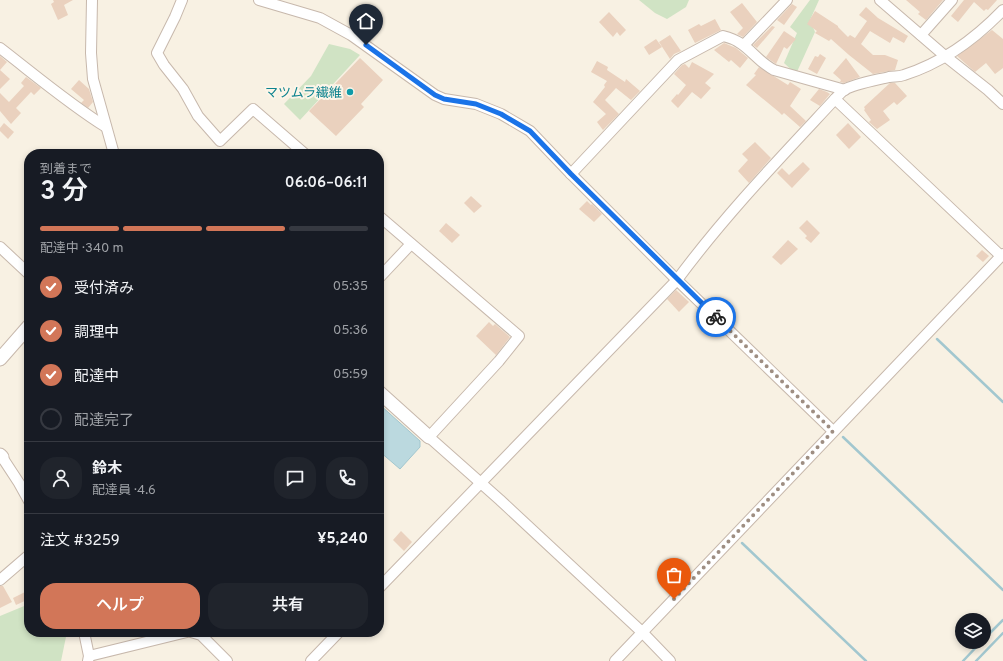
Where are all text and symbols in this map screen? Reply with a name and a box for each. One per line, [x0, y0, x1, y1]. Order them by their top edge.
pin [349, 4, 383, 45]
icon: home [355, 10, 377, 32]
place label: マツムラ繊維 [265, 86, 342, 102]
marker: マツムラ繊維 [345, 87, 355, 97]
text: 到着まで [40, 162, 92, 178]
text: 06:06–06:11 [285, 174, 368, 193]
text: 3 分 [40, 176, 88, 209]
text: 配達中 · 340 m [40, 241, 123, 257]
icon: check [40, 276, 62, 298]
text: 05:35 [333, 279, 368, 295]
text: 受付済み [74, 280, 134, 299]
courier [696, 297, 736, 337]
icon: bike [705, 306, 727, 328]
icon: check [40, 320, 62, 342]
text: 05:36 [333, 323, 368, 339]
text: 調理中 [74, 324, 119, 343]
icon: check [40, 364, 62, 386]
text: 05:59 [333, 367, 368, 383]
text: 配達中 [74, 368, 119, 387]
text: 配達完了 [74, 412, 134, 431]
button: person [40, 457, 82, 499]
button: chat [274, 457, 316, 499]
button: phone [326, 457, 368, 499]
text: 鈴木 [92, 460, 122, 479]
text: 配達員 · 4.6 [92, 483, 156, 499]
text: ¥5,240 [317, 530, 368, 549]
text: 注文 #3259 [40, 532, 120, 551]
pin [657, 558, 691, 599]
icon: bag [663, 564, 685, 586]
button: ヘルプ [40, 583, 200, 629]
button: 共有 [208, 583, 368, 629]
map controls [955, 613, 991, 649]
button: layers [955, 613, 991, 649]

